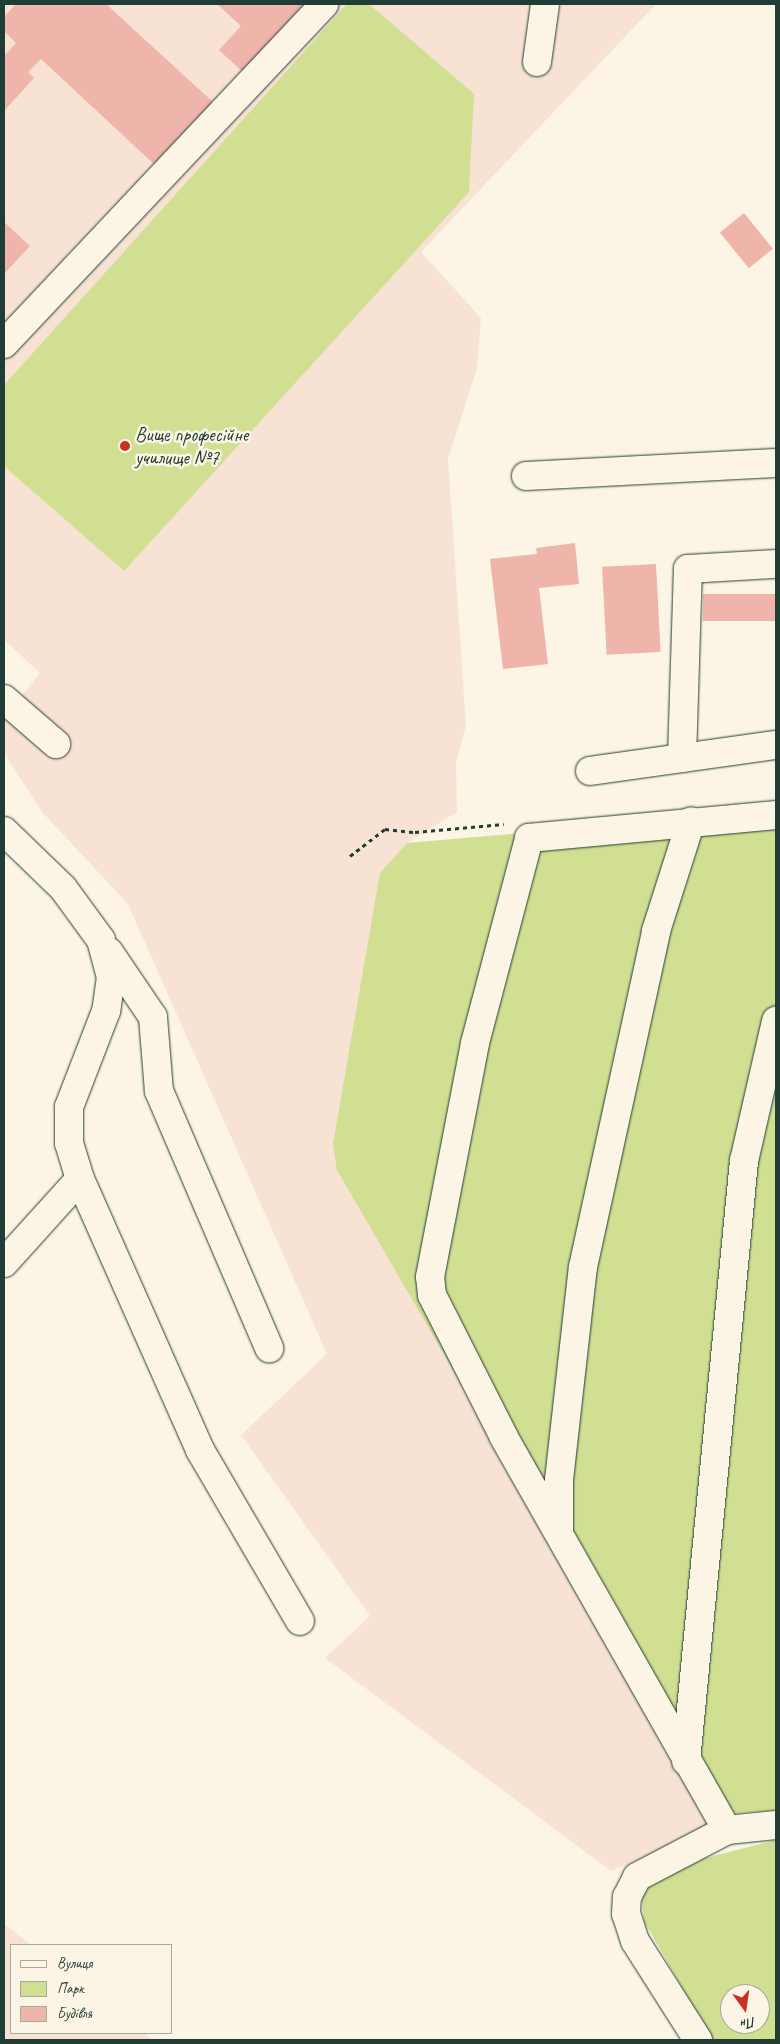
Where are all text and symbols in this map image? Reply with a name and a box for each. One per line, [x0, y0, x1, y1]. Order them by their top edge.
place label: Вище професійне училище №7 [135, 422, 249, 469]
marker: Вище професійне училище №7 [119, 440, 131, 452]
legend [10, 1944, 172, 2034]
text: Вулиця [57, 1954, 93, 1973]
text: Парк [57, 1979, 84, 1998]
north arrow [720, 1984, 770, 2034]
text: Будівля [57, 2004, 92, 2023]
text: Пн [739, 2013, 758, 2033]

